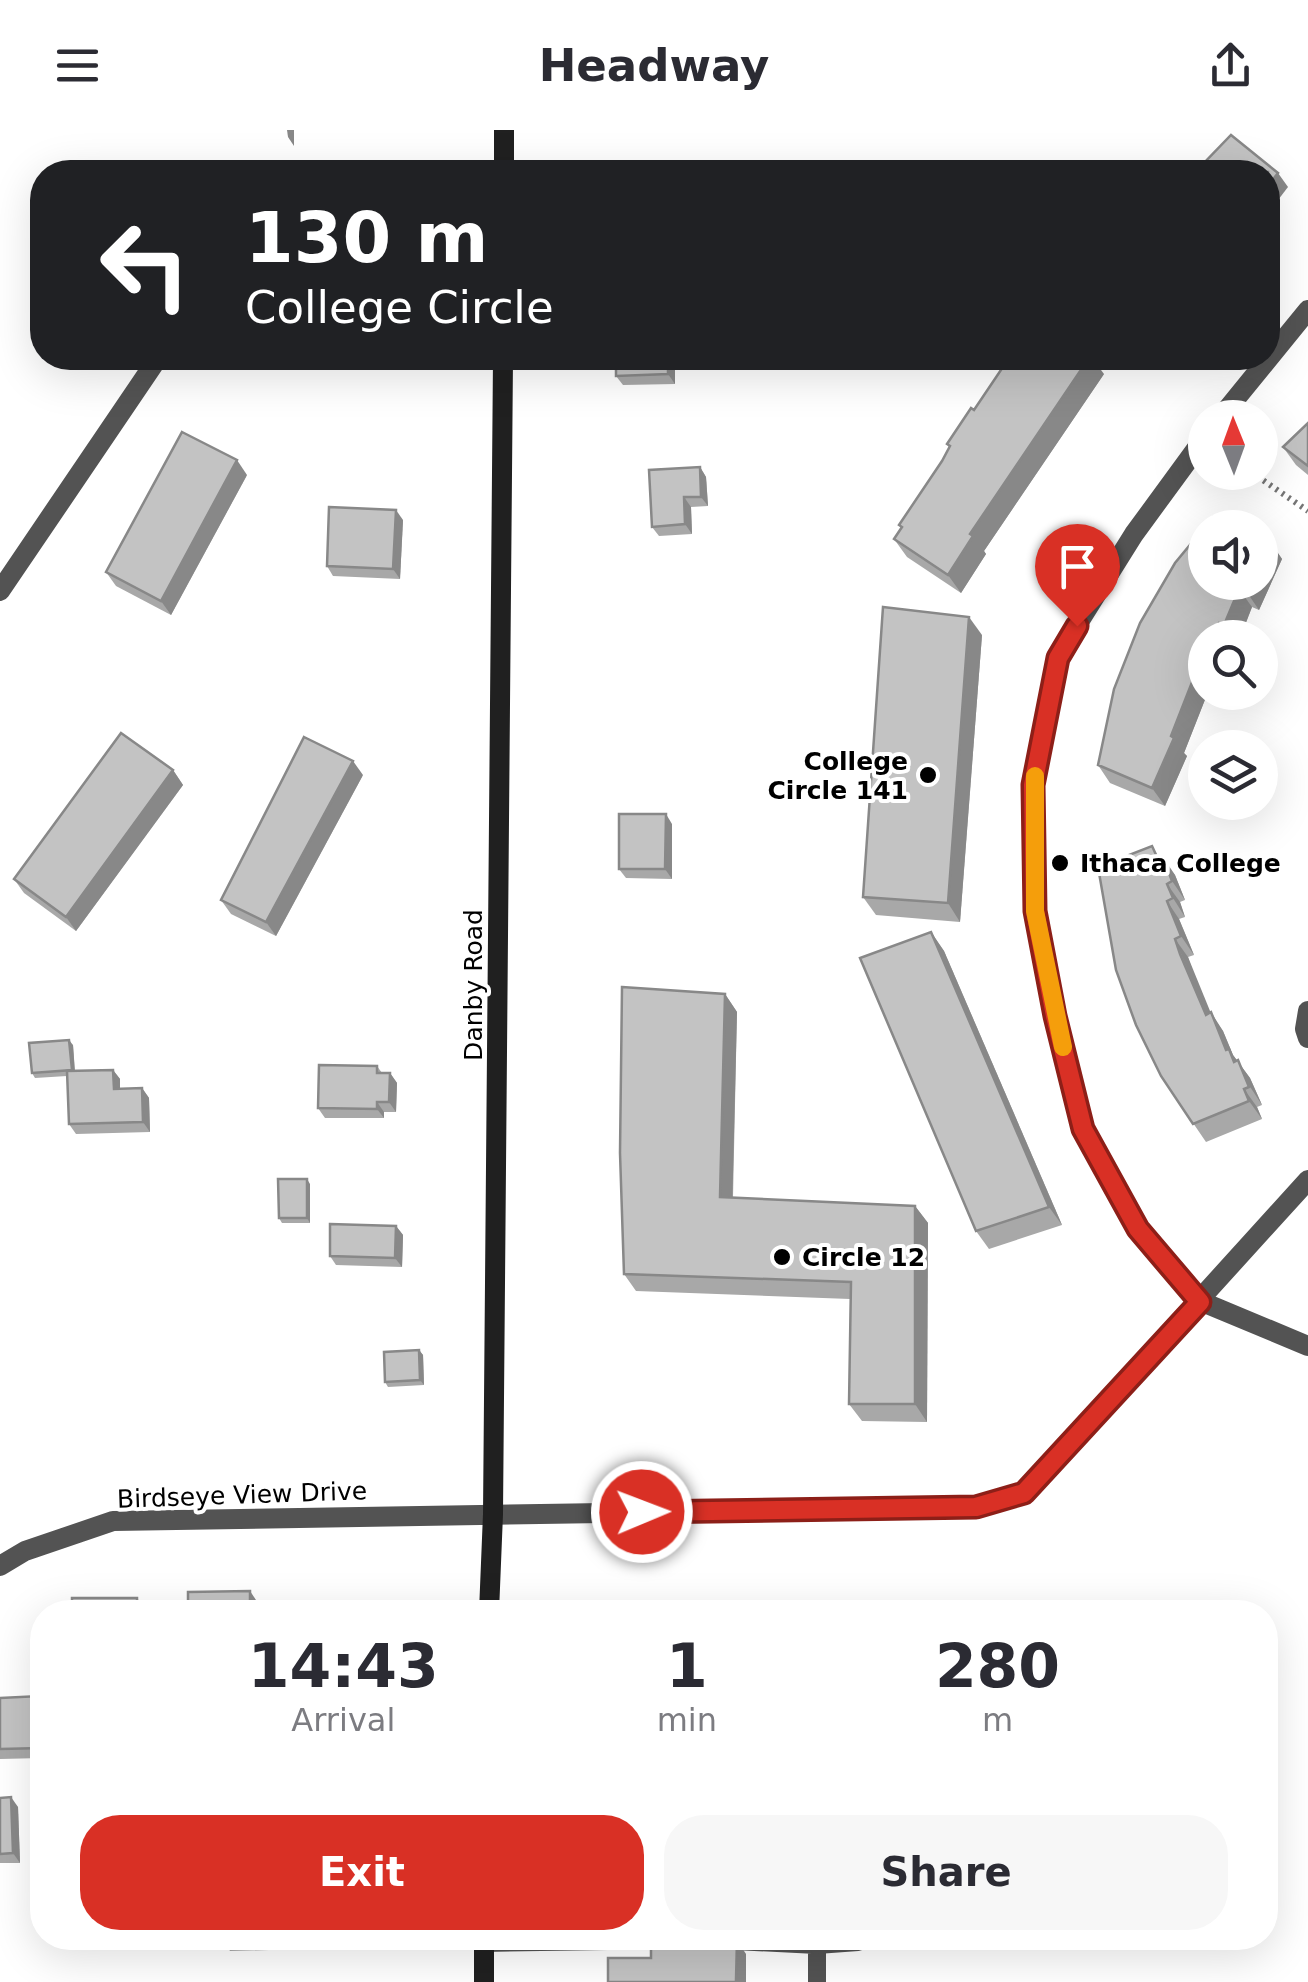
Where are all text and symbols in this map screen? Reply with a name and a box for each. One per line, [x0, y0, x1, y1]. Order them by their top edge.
icon: menu [50, 38, 105, 93]
icon: share [1203, 38, 1258, 93]
text: Headway [539, 39, 769, 92]
text: 130 m [245, 197, 488, 279]
icon: left [80, 200, 210, 330]
text: College Circle [245, 281, 554, 334]
north arrow [1188, 400, 1278, 490]
map controls [1188, 400, 1278, 820]
button: sound [1188, 510, 1278, 600]
pin [1035, 524, 1120, 627]
icon: arrive [1050, 539, 1105, 594]
button: search [1188, 620, 1278, 710]
button: layers [1188, 730, 1278, 820]
place label: College Circle 141 [768, 747, 908, 805]
marker: College Circle 141 [917, 764, 939, 786]
place label: Ithaca College [1080, 849, 1281, 878]
marker: Ithaca College [1049, 852, 1071, 874]
street label: Danby Road [459, 909, 488, 1061]
place label: Circle 12 [802, 1243, 925, 1272]
marker: Circle 12 [771, 1246, 793, 1268]
position arrow [590, 1460, 694, 1564]
street label: Birdseye View Drive [116, 1476, 368, 1514]
text: 14:43 [248, 1631, 439, 1701]
text: 1 [666, 1631, 708, 1701]
text: 280 [935, 1631, 1060, 1701]
text: Arrival [291, 1701, 395, 1739]
text: min [657, 1701, 717, 1739]
text: m [982, 1701, 1013, 1739]
button: Exit [80, 1815, 644, 1930]
button: Share [664, 1815, 1228, 1930]

